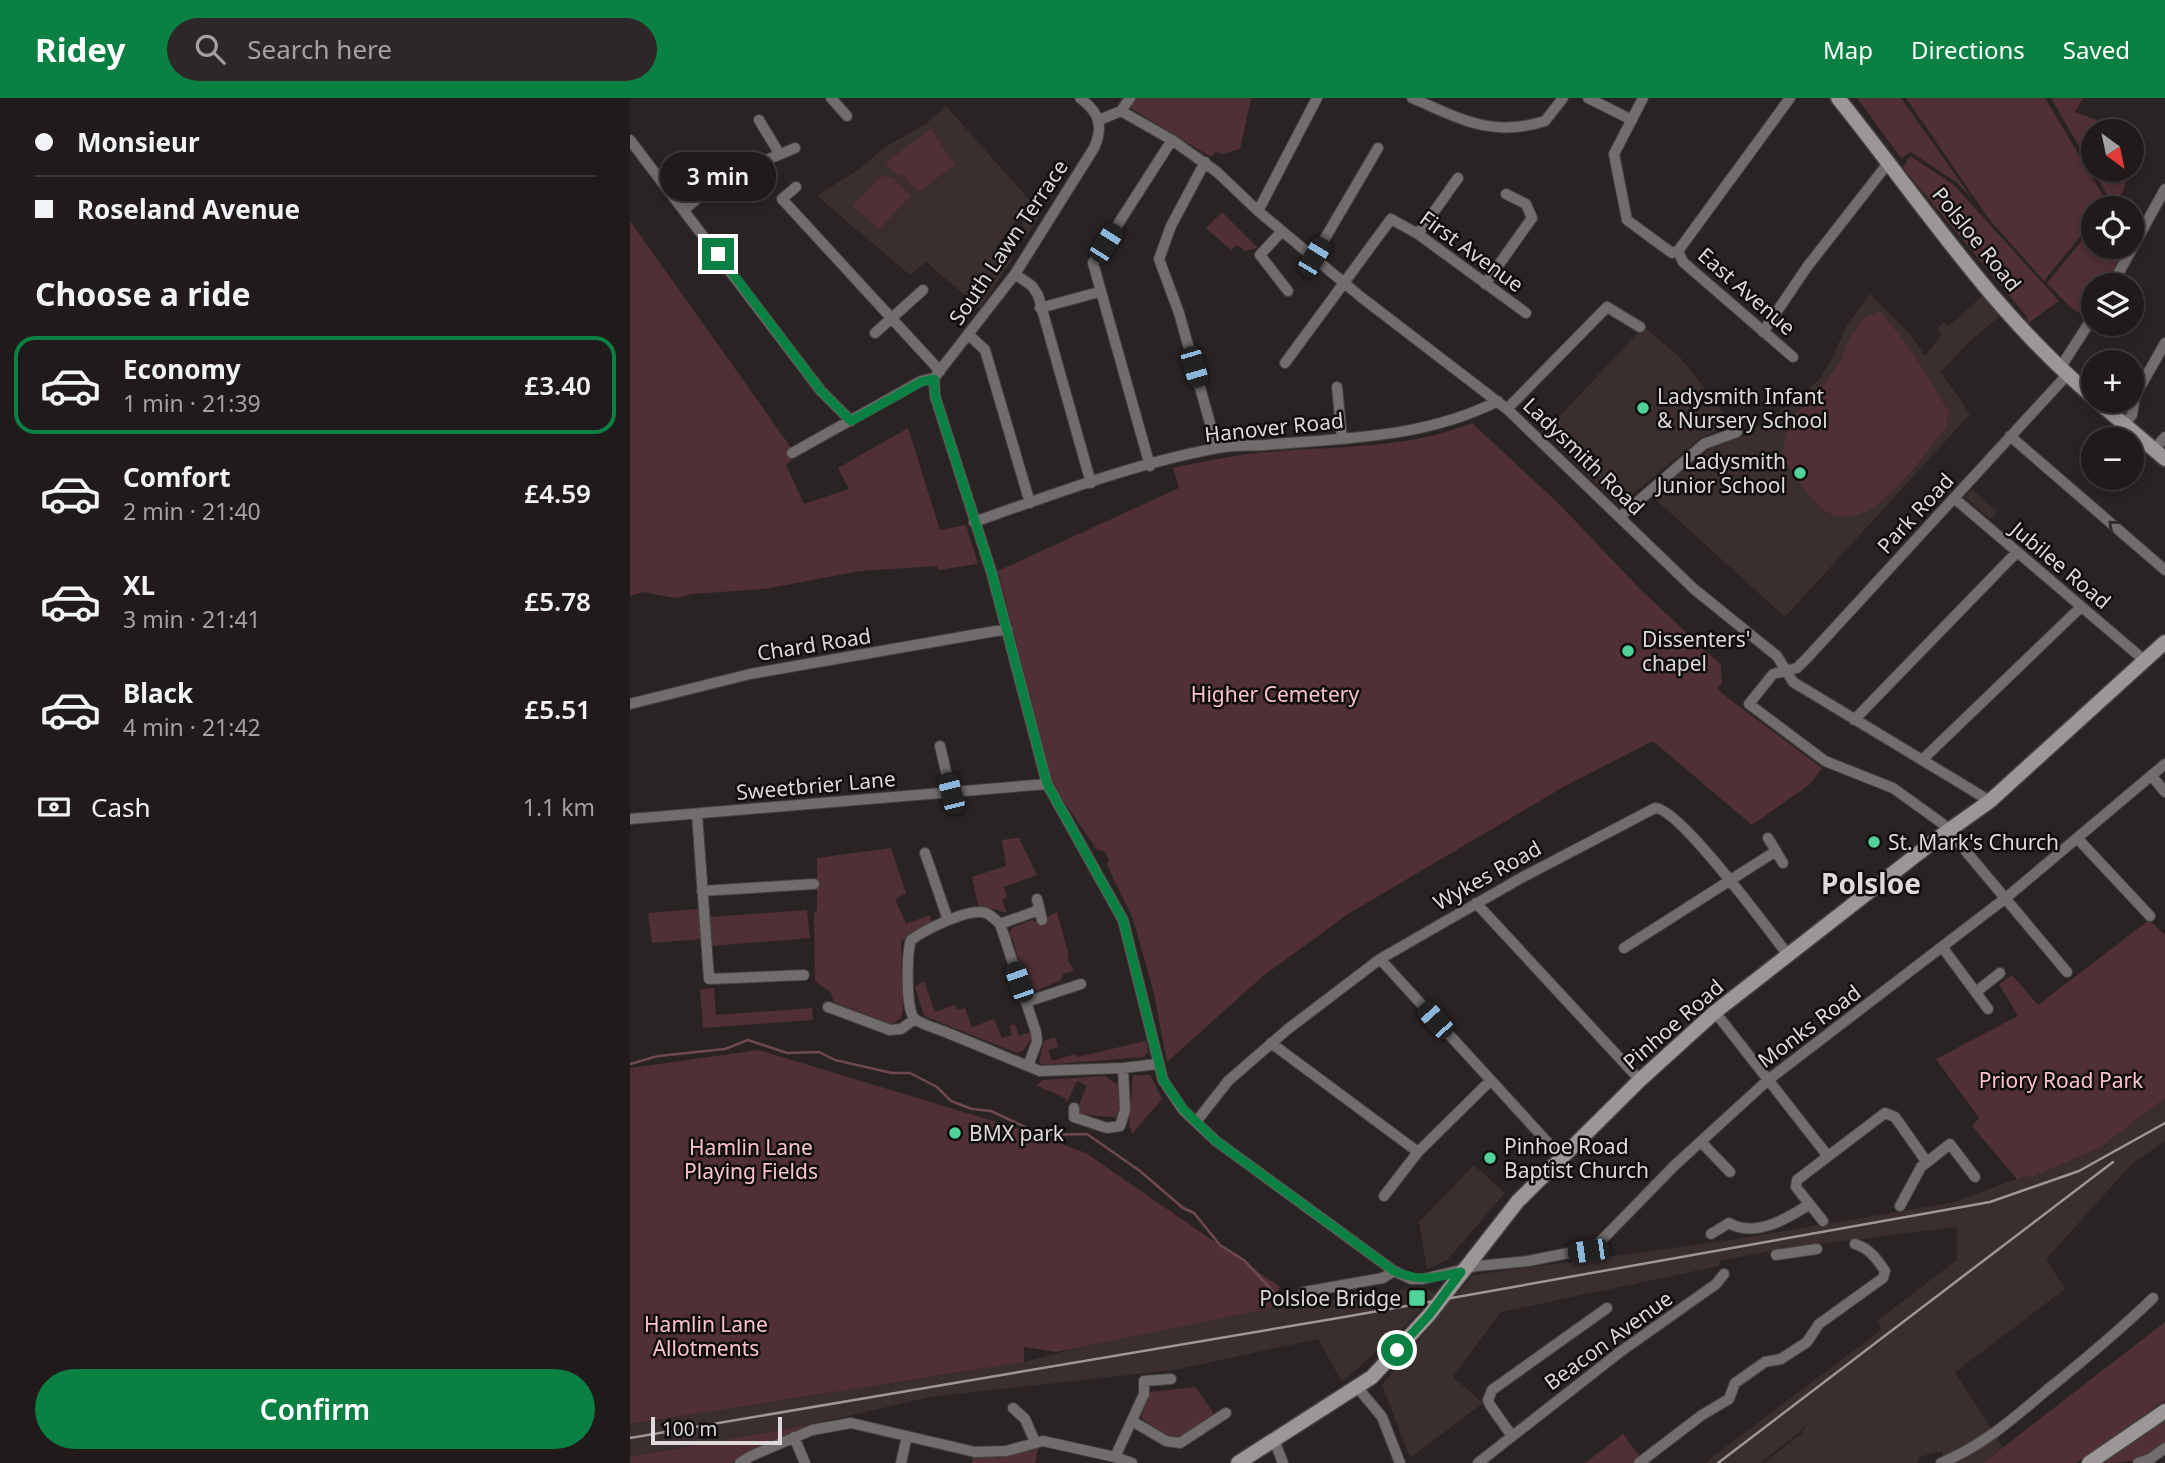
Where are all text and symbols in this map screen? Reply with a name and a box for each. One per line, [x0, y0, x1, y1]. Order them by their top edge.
search box [167, 18, 657, 81]
text: Ridey [35, 27, 125, 72]
icon: search [191, 30, 229, 68]
text: Search here [247, 31, 392, 67]
text: Map [1823, 33, 1873, 66]
text: Directions [1911, 33, 2025, 66]
text: Saved [2063, 33, 2130, 66]
north arrow [2081, 119, 2144, 182]
map controls [2081, 119, 2144, 490]
text: Monsieur [77, 124, 200, 160]
callout: 3 min [660, 152, 776, 202]
street label: South Lawn Terrace [942, 154, 1074, 330]
text: 3 min [687, 160, 749, 192]
street label: Polsloe Road [1926, 181, 2028, 297]
text: Roseland Avenue [77, 191, 300, 227]
button: locate [2081, 196, 2144, 259]
street label: First Avenue [1414, 204, 1530, 298]
car [1086, 220, 1127, 266]
car [1295, 234, 1334, 280]
route end [702, 238, 734, 270]
street label: East Avenue [1692, 241, 1802, 341]
text: Choose a ride [35, 272, 251, 315]
button: layers [2081, 273, 2144, 336]
car [1179, 344, 1210, 390]
button: + [2081, 350, 2144, 413]
text: Economy [123, 351, 241, 387]
icon: car [39, 354, 102, 417]
text: £3.40 [524, 367, 591, 403]
place label: Ladysmith Infant & Nursery School [1657, 382, 1828, 434]
text: 1 min · 21:39 [123, 387, 261, 419]
street label: Ladysmith Road [1517, 391, 1651, 521]
marker: Ladysmith Infant & Nursery School [1635, 400, 1651, 416]
street label: Hanover Road [1203, 406, 1345, 448]
button: − [2081, 427, 2144, 490]
place label: Ladysmith Junior School [1655, 447, 1786, 499]
text: Comfort [123, 459, 231, 495]
icon: car [39, 462, 102, 525]
marker: Ladysmith Junior School [1792, 465, 1808, 481]
street label: Park Road [1871, 467, 1959, 559]
text: £4.59 [524, 475, 591, 511]
text: 2 min · 21:40 [123, 495, 261, 527]
street label: Jubilee Road [2004, 514, 2117, 615]
one-way arrow [2109, 521, 2122, 533]
text: XL [123, 567, 155, 603]
icon: car [39, 570, 102, 633]
text: £5.78 [524, 583, 591, 619]
text: 3 min · 21:41 [123, 603, 261, 635]
street label: Chard Road [755, 621, 873, 667]
place label: Dissenters' chapel [1642, 625, 1751, 677]
marker: Dissenters' chapel [1620, 643, 1636, 659]
text: Black [123, 675, 193, 711]
icon: car [39, 678, 102, 741]
park label: Higher Cemetery [1191, 680, 1359, 708]
text: £5.51 [524, 691, 591, 727]
text: 4 min · 21:42 [123, 711, 261, 743]
street label: Sweetbrier Lane [735, 764, 897, 806]
car [936, 770, 967, 816]
icon: cash [35, 788, 73, 826]
text: Cash [91, 789, 151, 825]
text: 1.1 km [523, 791, 595, 823]
place label: St. Mark's Church [1888, 828, 2059, 856]
street label: Wykes Road [1428, 834, 1546, 916]
marker: St. Mark's Church [1866, 834, 1882, 850]
district label: Polsloe [1821, 864, 1921, 902]
car [1003, 959, 1036, 1005]
street label: Pinhoe Road [1617, 973, 1729, 1075]
street label: Monks Road [1752, 978, 1866, 1074]
car [1414, 997, 1457, 1043]
park label: Priory Road Park [1979, 1066, 2144, 1094]
place label: BMX park [969, 1119, 1065, 1147]
marker: BMX park [947, 1125, 963, 1141]
place label: Pinhoe Road Baptist Church [1504, 1132, 1649, 1184]
park label: Hamlin Lane Playing Fields [684, 1133, 818, 1185]
marker: Pinhoe Road Baptist Church [1482, 1150, 1498, 1166]
car [1566, 1238, 1611, 1264]
place label: Polsloe Bridge [1259, 1284, 1401, 1312]
street label: Beacon Avenue [1538, 1284, 1678, 1396]
marker: Polsloe Bridge [1407, 1288, 1427, 1308]
park label: Hamlin Lane Allotments [644, 1310, 768, 1362]
route start [1381, 1334, 1413, 1366]
button: Confirm [35, 1369, 595, 1449]
scale bar [651, 1414, 782, 1446]
text: 100 m [662, 1416, 717, 1442]

